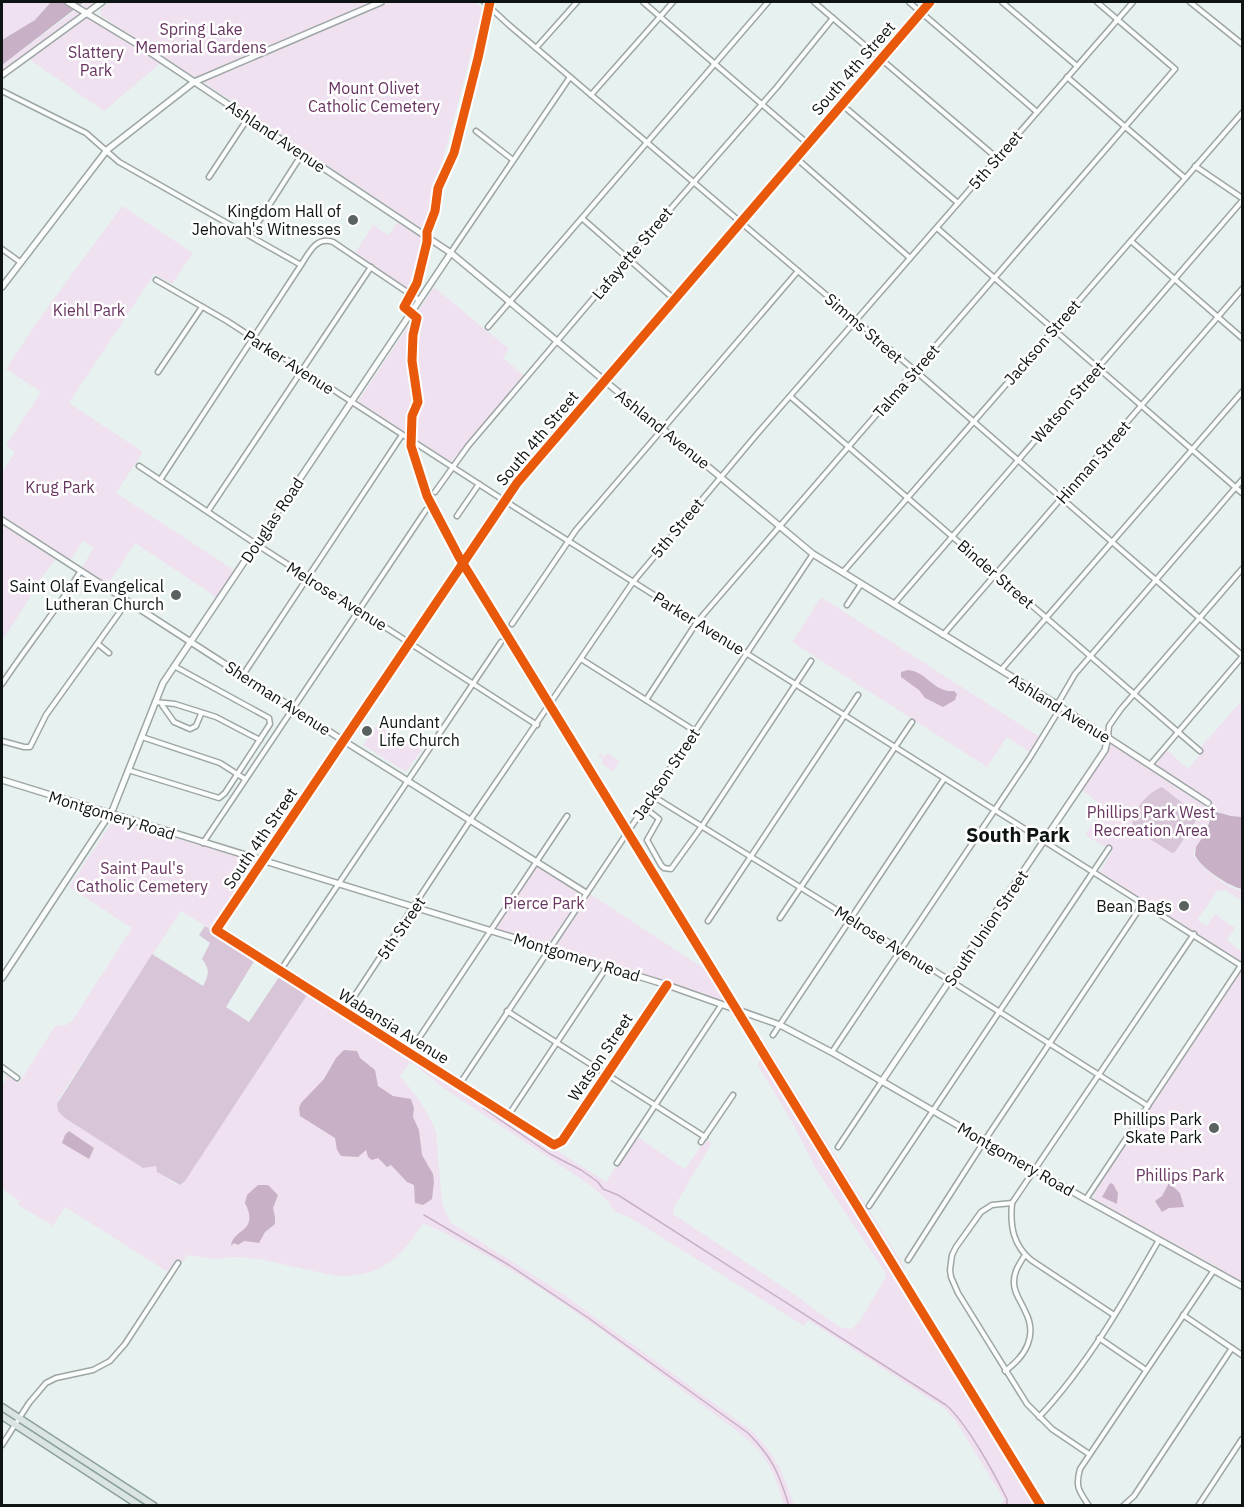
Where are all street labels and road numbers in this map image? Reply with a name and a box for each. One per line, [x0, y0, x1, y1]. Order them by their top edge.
street label: South 4th Street [807, 17, 899, 119]
street label: Ashland Avenue [222, 95, 330, 177]
street label: 5th Street [964, 126, 1026, 194]
street label: Lafayette Street [588, 203, 676, 303]
street label: Simms Street [821, 289, 907, 367]
street label: Jackson Street [1000, 295, 1084, 389]
street label: Parker Avenue [240, 325, 338, 399]
street label: Talma Street [869, 340, 943, 422]
street label: Watson Street [1027, 357, 1109, 447]
street label: Ashland Avenue [612, 385, 714, 473]
street label: South 4th Street [491, 386, 583, 490]
street label: Hinman Street [1051, 416, 1135, 508]
street label: Douglas Road [236, 474, 308, 566]
street label: 5th Street [646, 494, 708, 562]
street label: Binder Street [954, 535, 1038, 613]
street label: Melrose Avenue [283, 557, 391, 635]
street label: Parker Avenue [650, 587, 749, 659]
street label: Sherman Avenue [221, 656, 335, 740]
street label: Ashland Avenue [1006, 669, 1114, 747]
street label: Jackson Street [628, 724, 704, 824]
street label: South 4th Street [219, 784, 301, 892]
street label: Montgomery Road [46, 786, 178, 844]
street label: South Union Street [940, 866, 1032, 990]
street label: 5th Street [373, 893, 429, 963]
street label: Melrose Avenue [831, 901, 939, 979]
street label: Montgomery Road [511, 928, 643, 986]
street label: Wabansia Avenue [335, 984, 453, 1068]
street label: Watson Street [563, 1009, 637, 1105]
street label: Montgomery Road [954, 1118, 1078, 1200]

